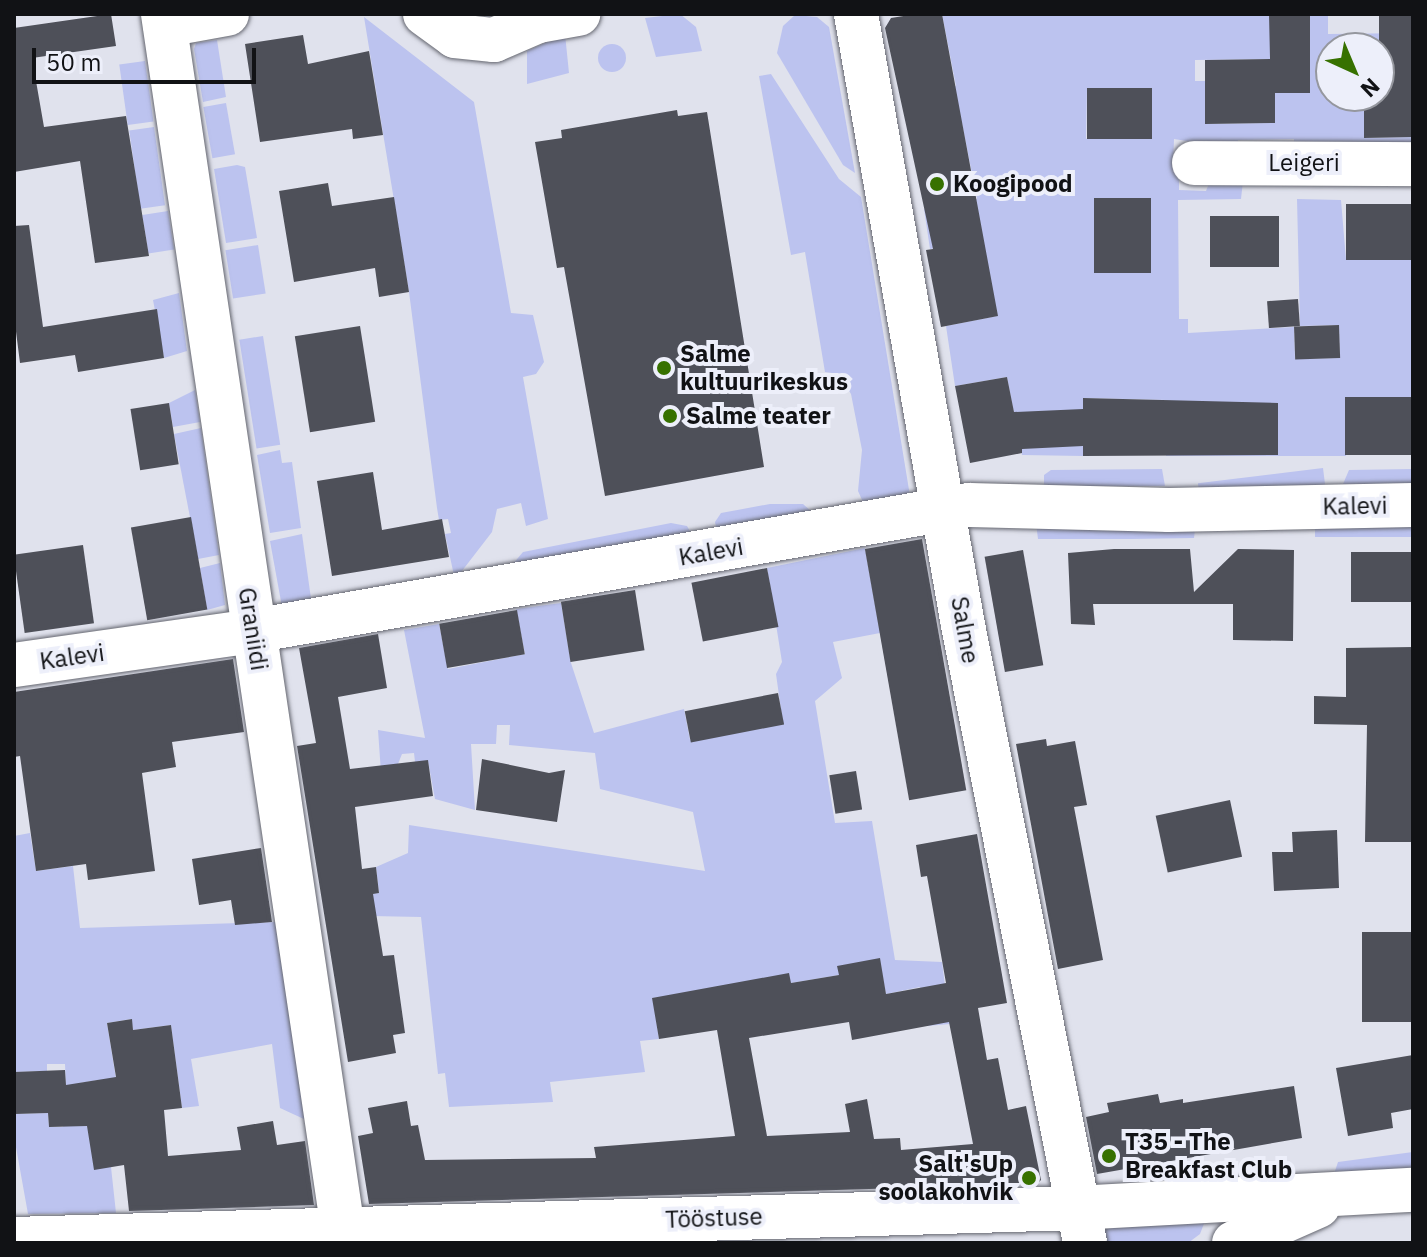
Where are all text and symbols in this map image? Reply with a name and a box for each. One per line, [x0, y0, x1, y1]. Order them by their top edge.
scale bar [36, 32, 260, 82]
north arrow [1315, 32, 1395, 112]
text: 50 m [46, 46, 101, 78]
text: N [1355, 72, 1386, 104]
street label: Leigeri [1268, 149, 1340, 177]
place label: Koogipood [953, 170, 1073, 198]
marker: Koogipood [928, 175, 946, 193]
place label: Salme kultuurikeskus [680, 340, 848, 396]
marker: Salme kultuurikeskus [655, 359, 673, 377]
place label: Salme teater [686, 402, 831, 430]
marker: Salme teater [661, 407, 679, 425]
street label: Kalevi [1322, 491, 1388, 521]
street label: Kalevi [676, 532, 746, 572]
street label: Graniidi [232, 585, 274, 673]
street label: Salme [945, 594, 985, 666]
street label: Kalevi [38, 638, 106, 676]
place label: T35 - The Breakfast Club [1125, 1128, 1292, 1184]
marker: T35 - The Breakfast Club [1100, 1147, 1118, 1165]
place label: Salt'sUp soolakohvik [878, 1150, 1013, 1206]
marker: Salt'sUp soolakohvik [1020, 1169, 1038, 1187]
street label: Tööstuse [665, 1202, 763, 1234]

